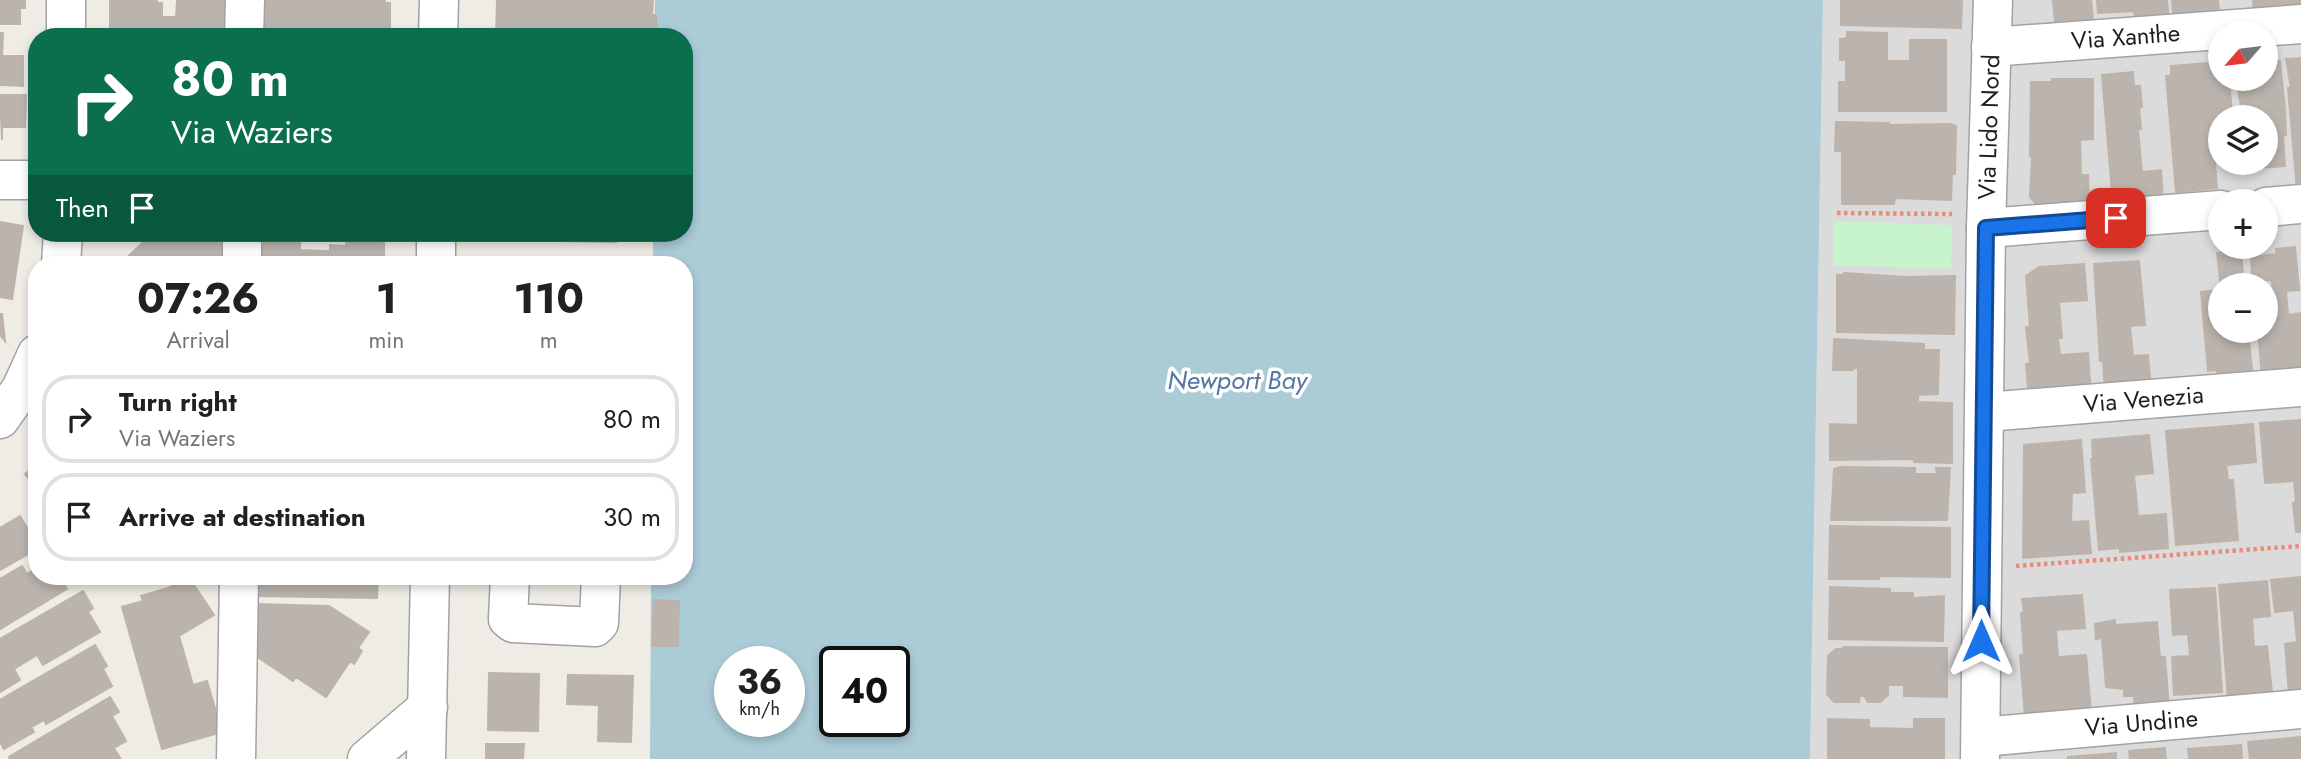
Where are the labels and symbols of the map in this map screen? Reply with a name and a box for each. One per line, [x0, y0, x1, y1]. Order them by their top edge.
street label: Via Xanthe [2070, 15, 2181, 58]
north arrow [2208, 21, 2278, 91]
street label: Via Lido Nord [1969, 54, 2008, 200]
pin [2086, 188, 2146, 248]
water label: Newport Bay [1167, 361, 1309, 399]
street label: Via Venezia [2082, 377, 2205, 421]
position arrow [1944, 604, 2018, 678]
speed limit sign: 40 [819, 646, 910, 737]
street label: Via Undine [2083, 700, 2199, 745]

